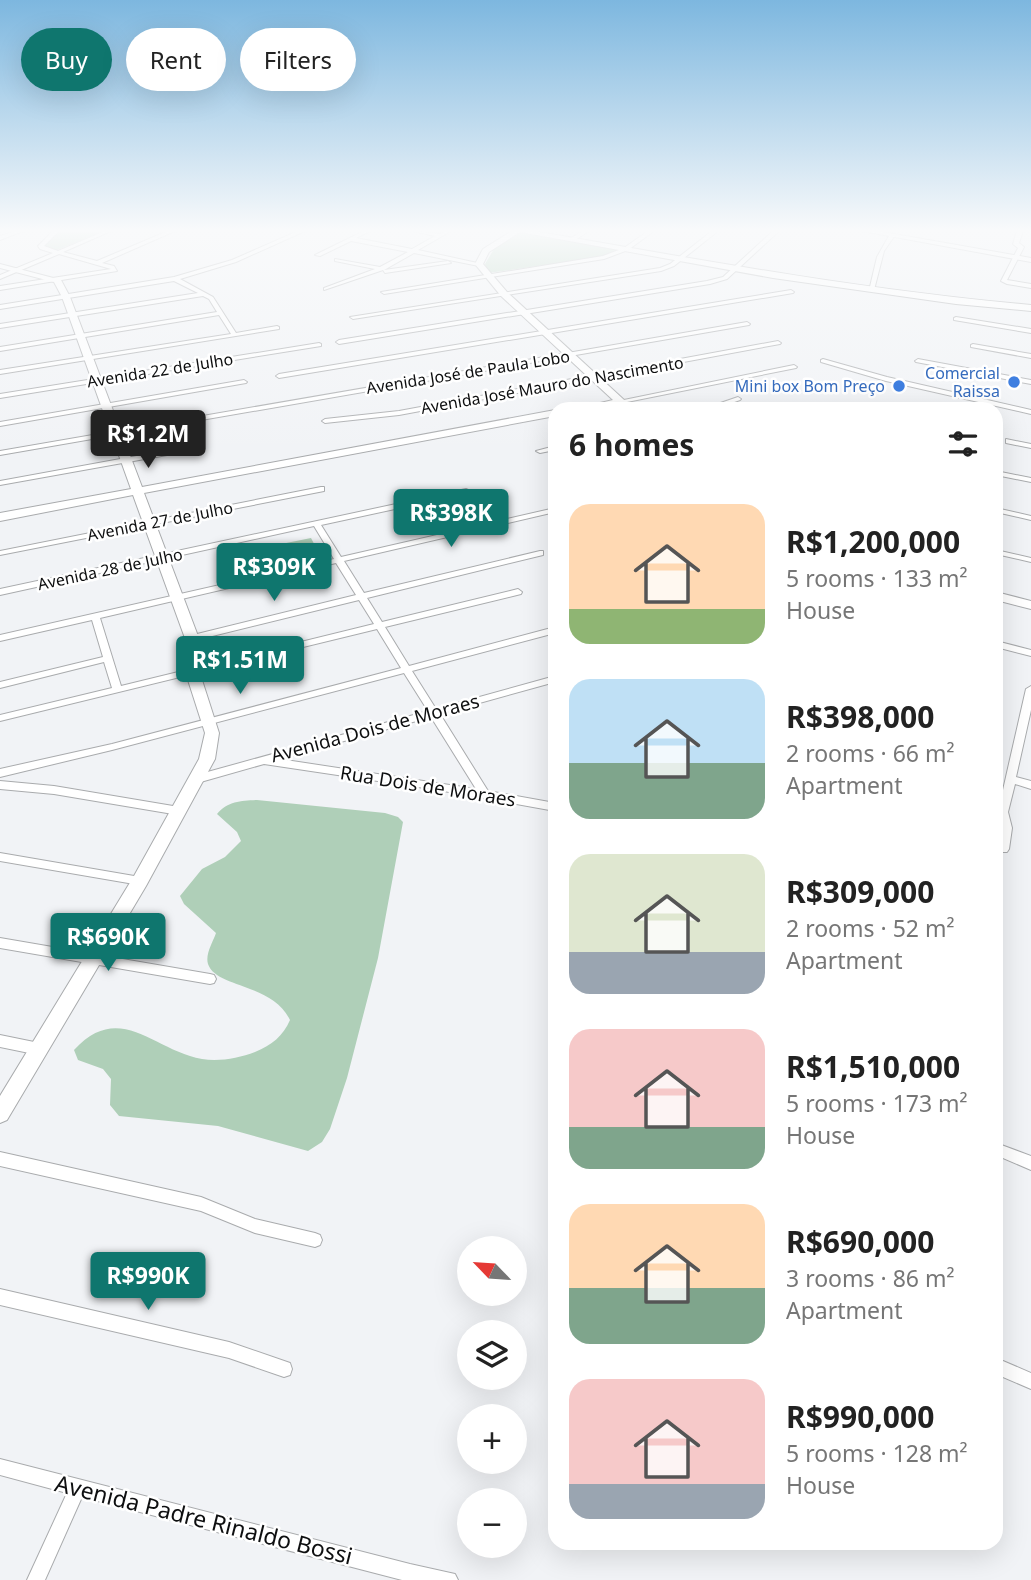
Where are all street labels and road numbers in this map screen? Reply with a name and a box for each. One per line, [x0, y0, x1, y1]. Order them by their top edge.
street label: Avenida José de Paula Lobo [365, 345, 571, 399]
street label: Avenida 22 de Julho [85, 348, 235, 392]
street label: Avenida José Mauro do Nascimento [419, 351, 685, 419]
street label: Avenida 27 de Julho [85, 496, 235, 546]
street label: Avenida 28 de Julho [35, 543, 185, 595]
street label: Avenida Dois de Moraes [268, 688, 482, 768]
street label: Rua Dois de Moraes [338, 759, 518, 813]
street label: Avenida Padre Rinaldo Bossi [52, 1467, 356, 1571]

